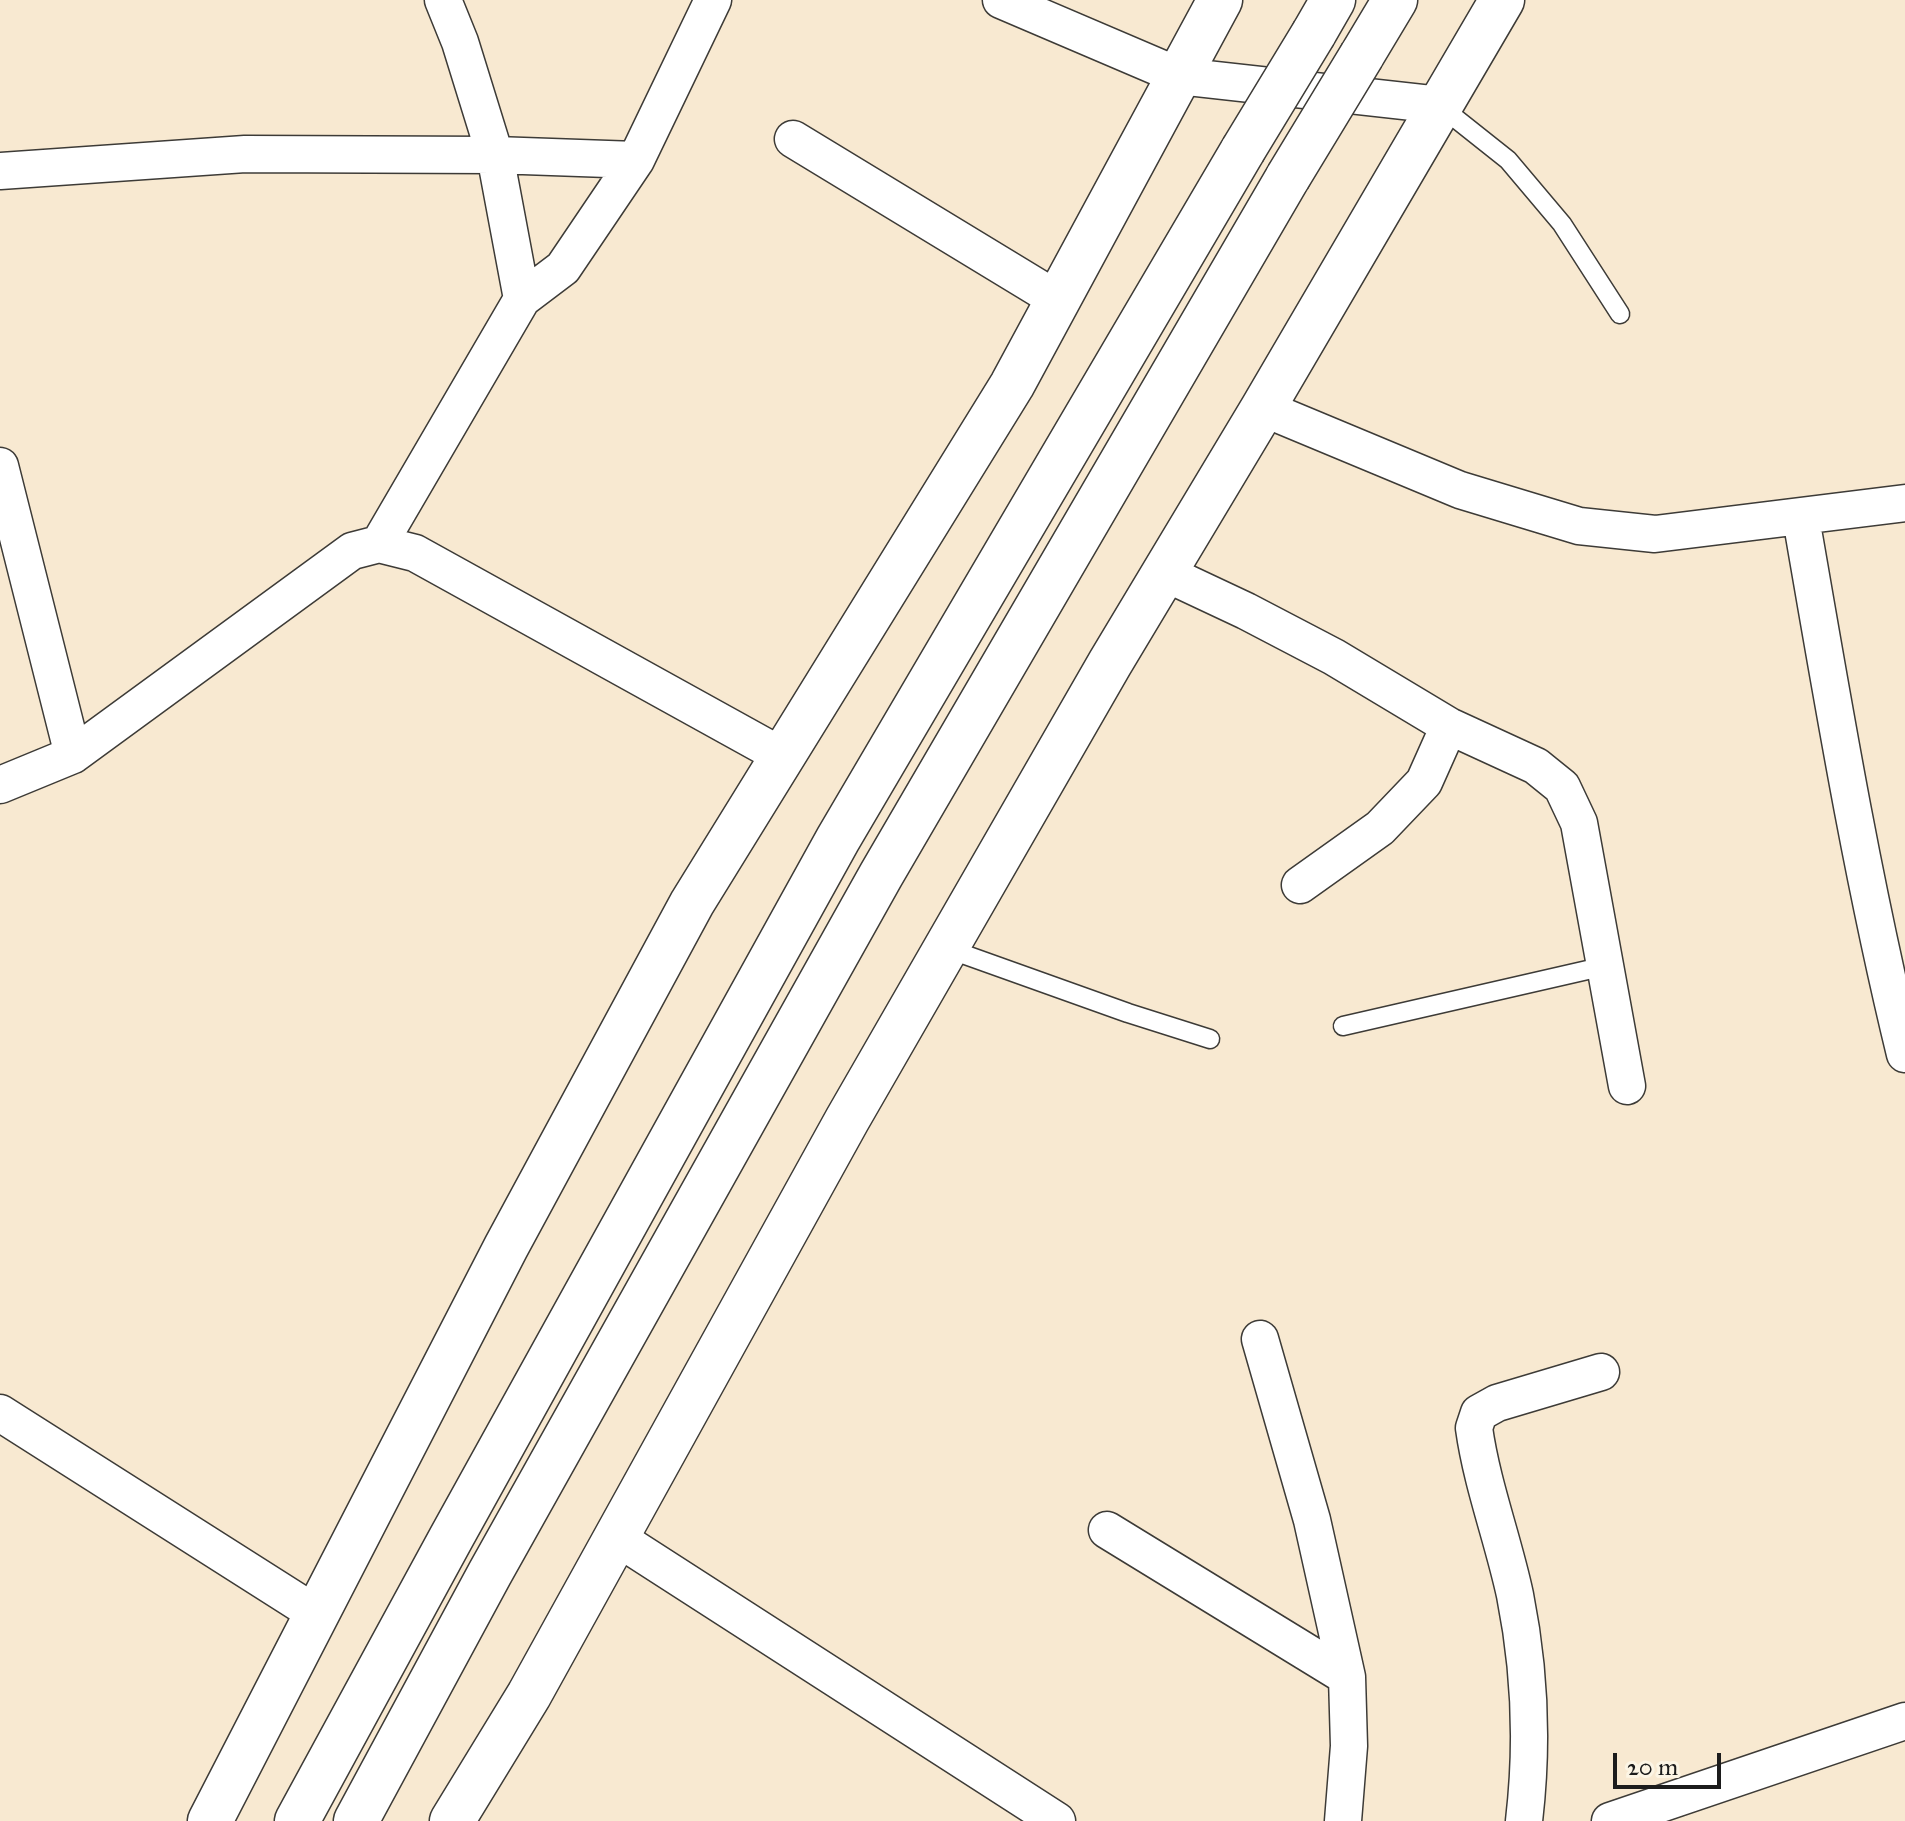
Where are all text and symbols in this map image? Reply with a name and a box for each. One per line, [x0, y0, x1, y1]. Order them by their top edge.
scale bar [1617, 1737, 1725, 1787]
text: 20 m [1627, 1752, 1678, 1782]

